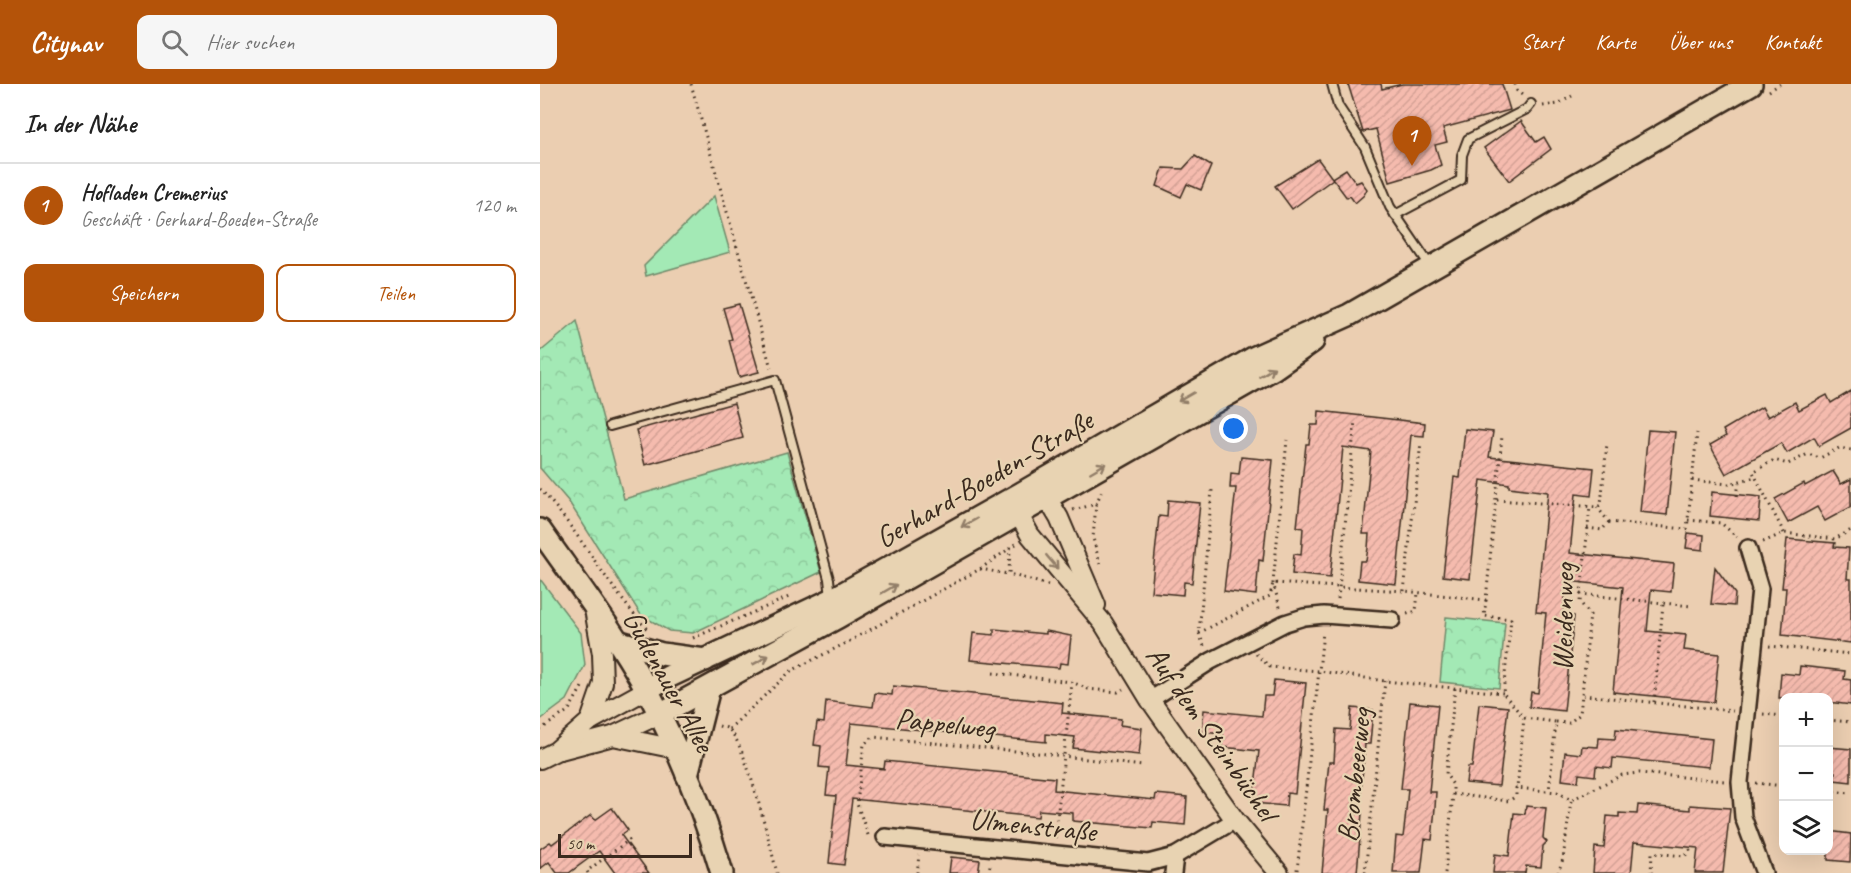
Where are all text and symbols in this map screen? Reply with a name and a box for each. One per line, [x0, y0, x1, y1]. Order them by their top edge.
search box [137, 15, 557, 69]
text: Citynav [30, 25, 101, 60]
icon: search [158, 26, 191, 59]
text: Hier suchen [206, 28, 295, 56]
text: Start [1521, 29, 1562, 55]
text: Karte [1595, 29, 1636, 55]
text: Über uns [1669, 29, 1732, 55]
text: Kontakt [1765, 29, 1821, 55]
text: In der Nähe [24, 107, 136, 140]
pin: 1 [1392, 116, 1432, 166]
text: Hofladen Cremerius [81, 179, 226, 207]
text: 1 [39, 193, 48, 218]
text: 120 m [473, 193, 516, 218]
text: Geschäft · Gerhard-Boeden-Straße [81, 207, 317, 232]
button: Speichern [24, 264, 264, 322]
button: Teilen [276, 264, 516, 322]
one-way arrow [1258, 366, 1275, 378]
one-way arrow [1178, 391, 1195, 403]
street label: Gerhard-Boeden-Straße [869, 400, 1101, 557]
your location [1219, 414, 1248, 443]
one-way arrow [1089, 462, 1106, 474]
one-way arrow [961, 517, 978, 529]
one-way arrow [1046, 554, 1059, 570]
street label: Weidenweg [1543, 561, 1583, 671]
one-way arrow [880, 582, 897, 594]
street label: Gudenauer Allee [614, 603, 725, 761]
street label: Auf dem Steinbüchel [1138, 638, 1289, 832]
one-way arrow [751, 654, 769, 665]
map controls [1779, 693, 1833, 855]
button: + [1779, 693, 1833, 747]
street label: Pappelweg [894, 699, 999, 747]
street label: Brombeerweg [1328, 704, 1380, 844]
button: − [1779, 747, 1833, 801]
street label: Ulmenstraße [968, 799, 1100, 851]
button: layers [1779, 801, 1833, 855]
scale bar [558, 831, 692, 858]
text: 50 m [567, 834, 594, 854]

